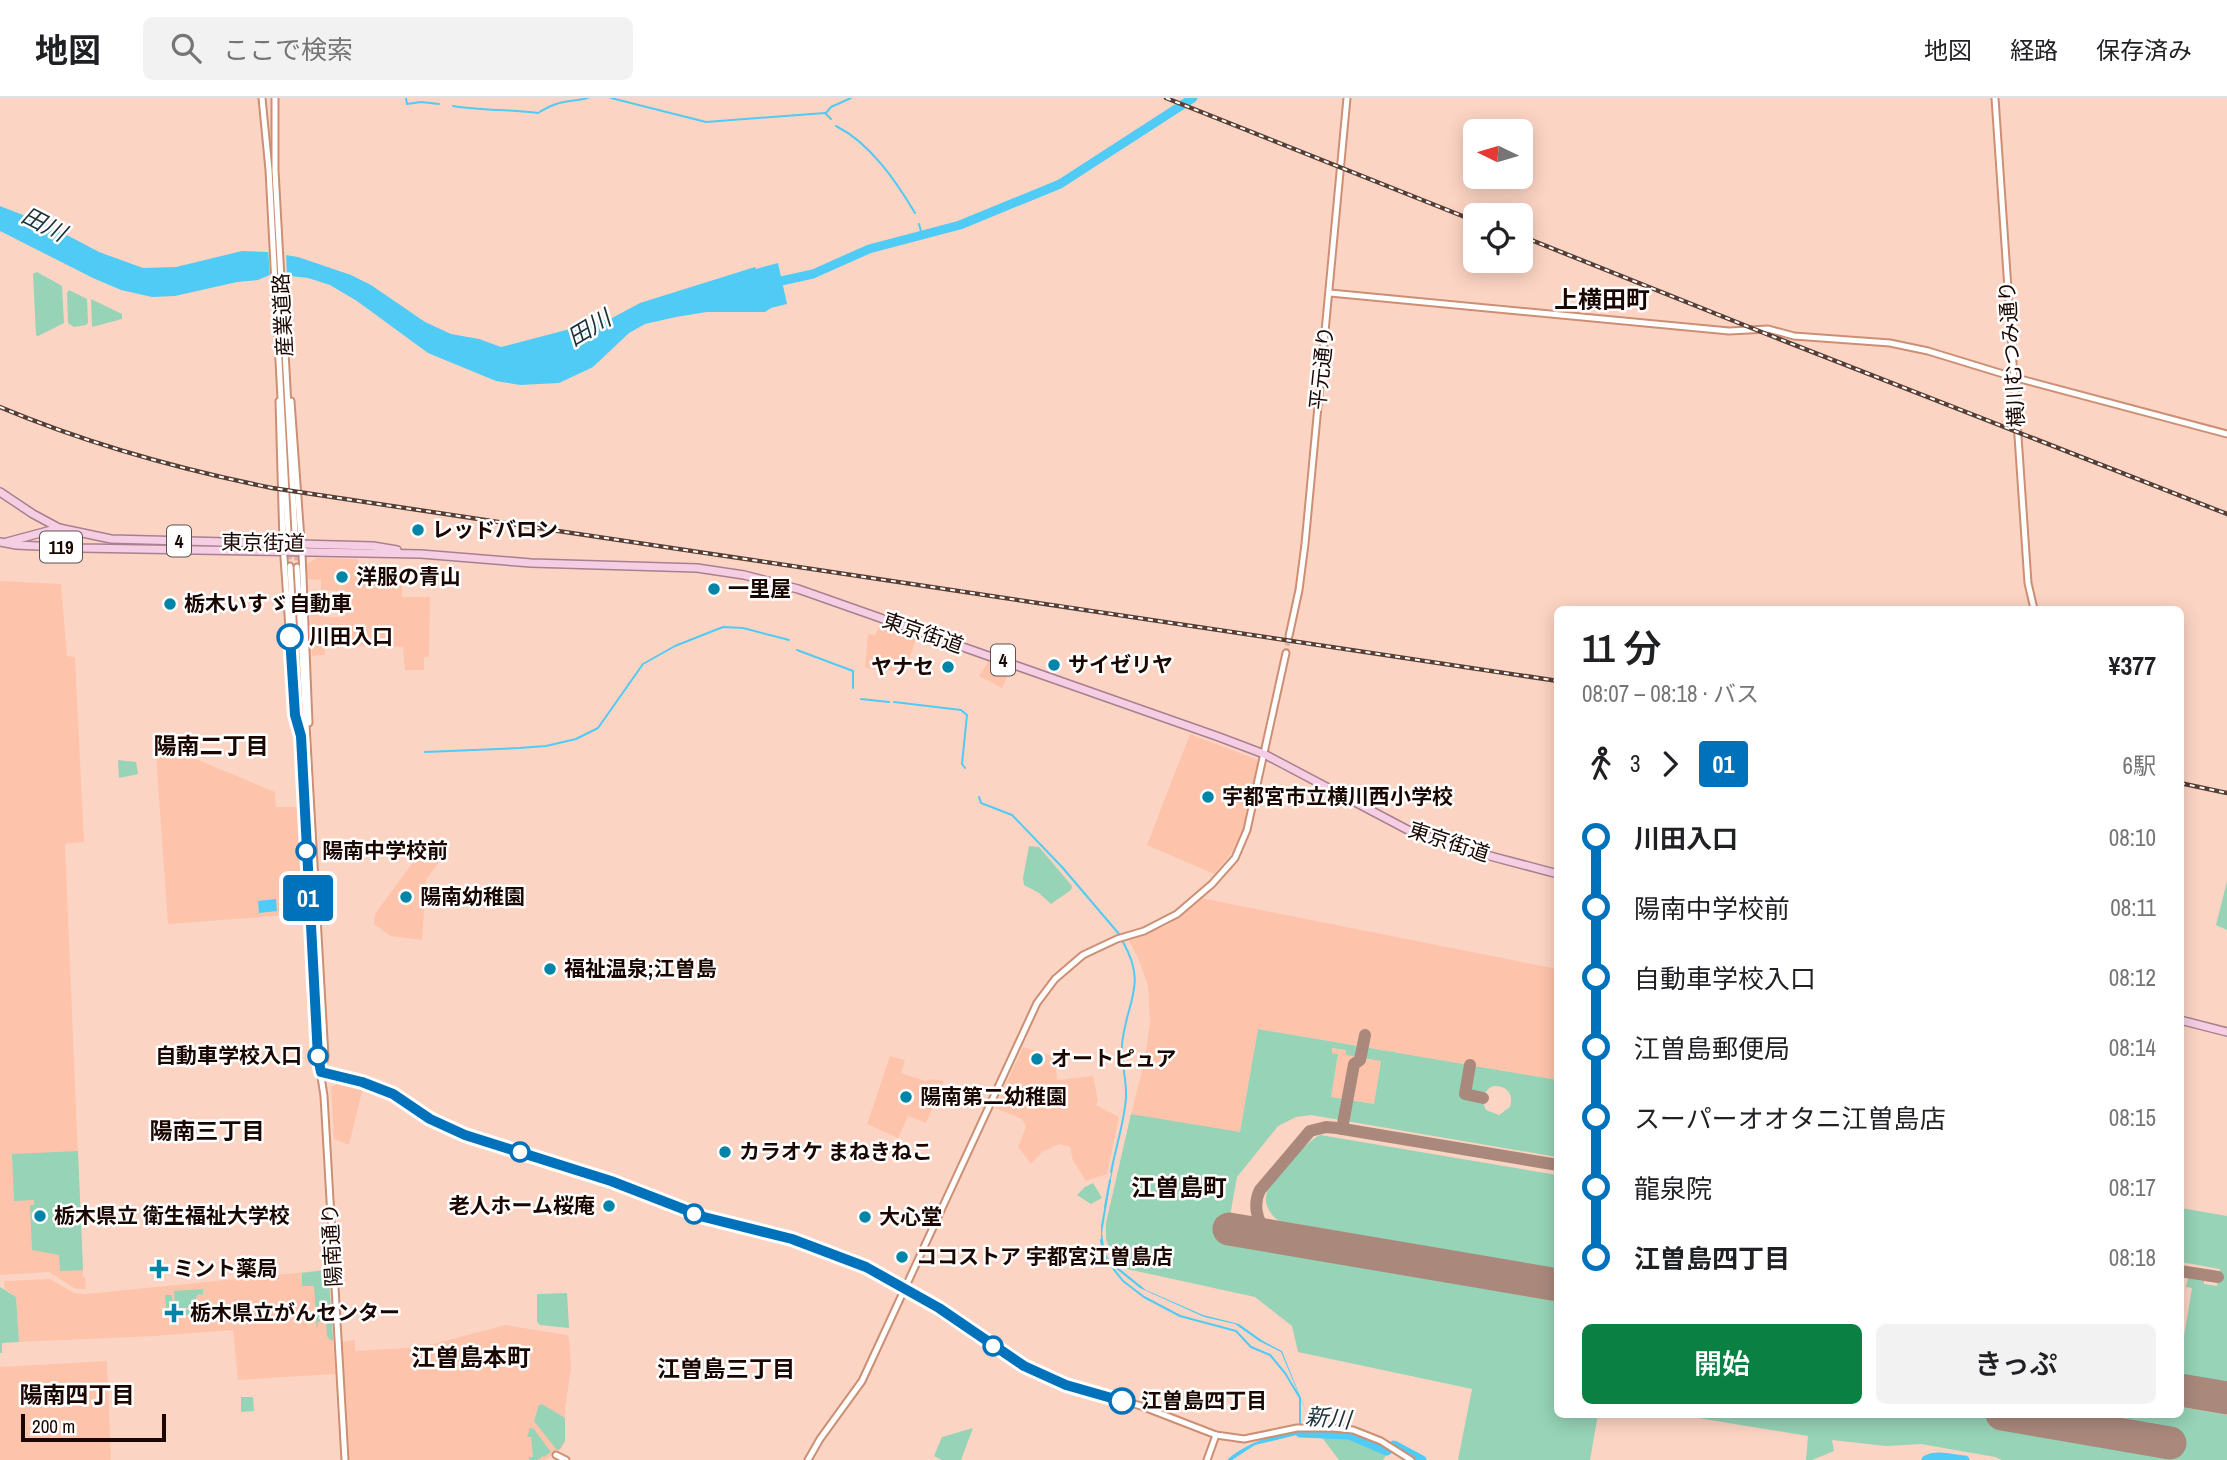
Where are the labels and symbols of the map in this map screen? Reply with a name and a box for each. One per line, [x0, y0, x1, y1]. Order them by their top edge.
north arrow [1463, 119, 1533, 189]
water label: 田川 [17, 199, 74, 249]
street label: 産業道路 [266, 272, 299, 358]
street label: 横川むつみ通り [1992, 280, 2031, 428]
district label: 上横田町 [1554, 283, 1650, 315]
water label: 田川 [561, 301, 619, 353]
street label: 平元通り [1303, 325, 1340, 411]
place label: レッドバロン [432, 515, 558, 544]
marker: レッドバロン [410, 522, 426, 538]
road number: 4 [167, 526, 191, 556]
street label: 東京街道 [221, 527, 305, 558]
road number: 119 [40, 531, 82, 562]
place label: 洋服の青山 [356, 562, 461, 591]
marker: 洋服の青山 [334, 569, 350, 585]
place label: 一里屋 [728, 574, 791, 603]
marker: 一里屋 [706, 581, 722, 597]
place label: 栃木いすゞ自動車 [184, 589, 352, 618]
marker: 栃木いすゞ自動車 [162, 596, 178, 612]
street label: 東京街道 [879, 605, 968, 660]
place label: 川田入口 [309, 622, 393, 651]
marker: 川田入口 [277, 624, 303, 650]
road number: 4 [991, 645, 1015, 676]
place label: サイゼリヤ [1068, 650, 1173, 679]
place label: ヤナセ [871, 652, 934, 681]
marker: サイゼリヤ [1046, 657, 1062, 673]
marker: ヤナセ [940, 659, 956, 675]
district label: 陽南二丁目 [154, 730, 269, 761]
place label: 宇都宮市立横川西小学校 [1222, 782, 1453, 811]
marker: 宇都宮市立横川西小学校 [1200, 789, 1216, 805]
street label: 東京街道 [1405, 815, 1494, 868]
place label: 陽南中学校前 [322, 836, 448, 865]
marker: 陽南中学校前 [296, 841, 316, 861]
line badge: 01 [276, 875, 340, 921]
place label: 陽南幼稚園 [420, 882, 525, 911]
marker: 陽南幼稚園 [398, 889, 414, 905]
place label: 福祉温泉;江曽島 [564, 954, 717, 983]
marker: 福祉温泉;江曽島 [542, 961, 558, 977]
place label: 自動車学校入口 [155, 1041, 302, 1070]
place label: オートピュア [1051, 1044, 1177, 1073]
marker: 自動車学校入口 [308, 1046, 328, 1066]
marker: オートピュア [1029, 1051, 1045, 1067]
place label: 陽南第二幼稚園 [920, 1082, 1067, 1111]
marker: 陽南第二幼稚園 [898, 1089, 914, 1105]
district label: 陽南三丁目 [150, 1115, 265, 1146]
place label: カラオケ まねきねこ [739, 1137, 933, 1166]
unlabelled marker [510, 1142, 530, 1162]
marker: カラオケ まねきねこ [717, 1144, 733, 1160]
district label: 江曽島町 [1131, 1171, 1227, 1203]
place label: 老人ホーム桜庵 [449, 1191, 595, 1220]
marker: 老人ホーム桜庵 [601, 1198, 617, 1214]
place label: 栃木県立 衛生福祉大学校 [54, 1201, 290, 1230]
street label: 陽南通り [315, 1202, 348, 1288]
place label: 大心堂 [879, 1202, 942, 1231]
unlabelled marker [684, 1204, 704, 1224]
marker: 栃木県立 衛生福祉大学校 [32, 1208, 48, 1224]
marker: 大心堂 [857, 1209, 873, 1225]
place label: ココストア 宇都宮江曽島店 [916, 1242, 1173, 1271]
marker: ココストア 宇都宮江曽島店 [894, 1249, 910, 1265]
place label: ミント薬局 [173, 1254, 278, 1283]
marker: ミント薬局 [151, 1261, 167, 1277]
place label: 栃木県立がんセンター [190, 1298, 400, 1327]
marker: 栃木県立がんセンター [164, 1303, 184, 1323]
unlabelled marker [983, 1336, 1003, 1356]
district label: 江曽島本町 [411, 1341, 531, 1373]
district label: 江曽島三丁目 [657, 1353, 795, 1384]
district label: 陽南四丁目 [20, 1379, 135, 1410]
place label: 江曽島四丁目 [1141, 1386, 1267, 1415]
marker: 江曽島四丁目 [1109, 1388, 1135, 1414]
water label: 新川 [1304, 1400, 1355, 1435]
scale bar [21, 1411, 166, 1443]

